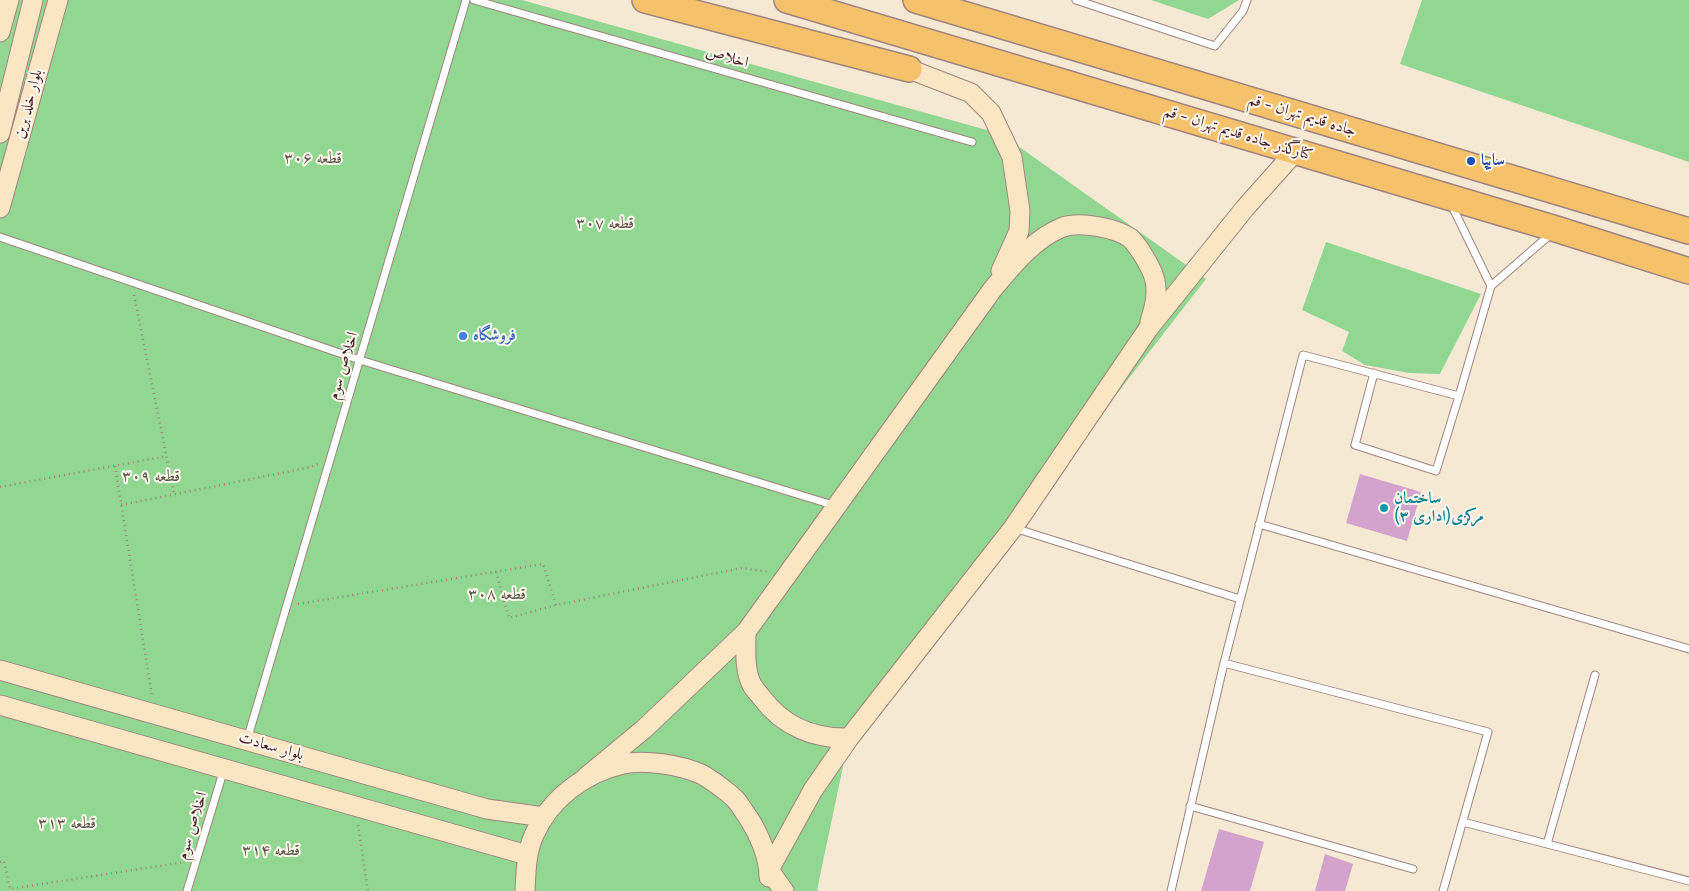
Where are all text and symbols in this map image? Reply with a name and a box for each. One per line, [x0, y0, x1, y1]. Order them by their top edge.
street label: اخلاص [703, 43, 751, 73]
street label: بلوار خلد برین [10, 67, 48, 141]
street label: جاده قدیم تهران - قم [1246, 90, 1358, 142]
street label: کنارگذر جاده قدیم تهران - قم [1161, 102, 1315, 166]
park label: قطعه ۳۰۶ [284, 149, 342, 169]
place label: سایپا [1481, 151, 1505, 171]
marker: سایپا [1465, 155, 1477, 167]
park label: قطعه ۳۰۷ [576, 214, 634, 234]
place label: فروشگاه [473, 326, 516, 346]
street label: اخلاص سوم [325, 330, 363, 402]
marker: فروشگاه [457, 330, 469, 342]
park label: قطعه ۳۰۹ [122, 467, 180, 487]
place label: ساختمان مرکزی(اداری ۳) [1394, 489, 1484, 527]
marker: ساختمان مرکزی(اداری ۳) [1378, 502, 1390, 514]
park label: قطعه ۳۰۸ [468, 585, 526, 605]
street label: بلوار سعادت [236, 729, 306, 765]
street label: اخلاص سوم [174, 790, 212, 862]
park label: قطعه ۳۱۳ [38, 814, 96, 834]
park label: قطعه ۳۱۴ [242, 841, 300, 861]

